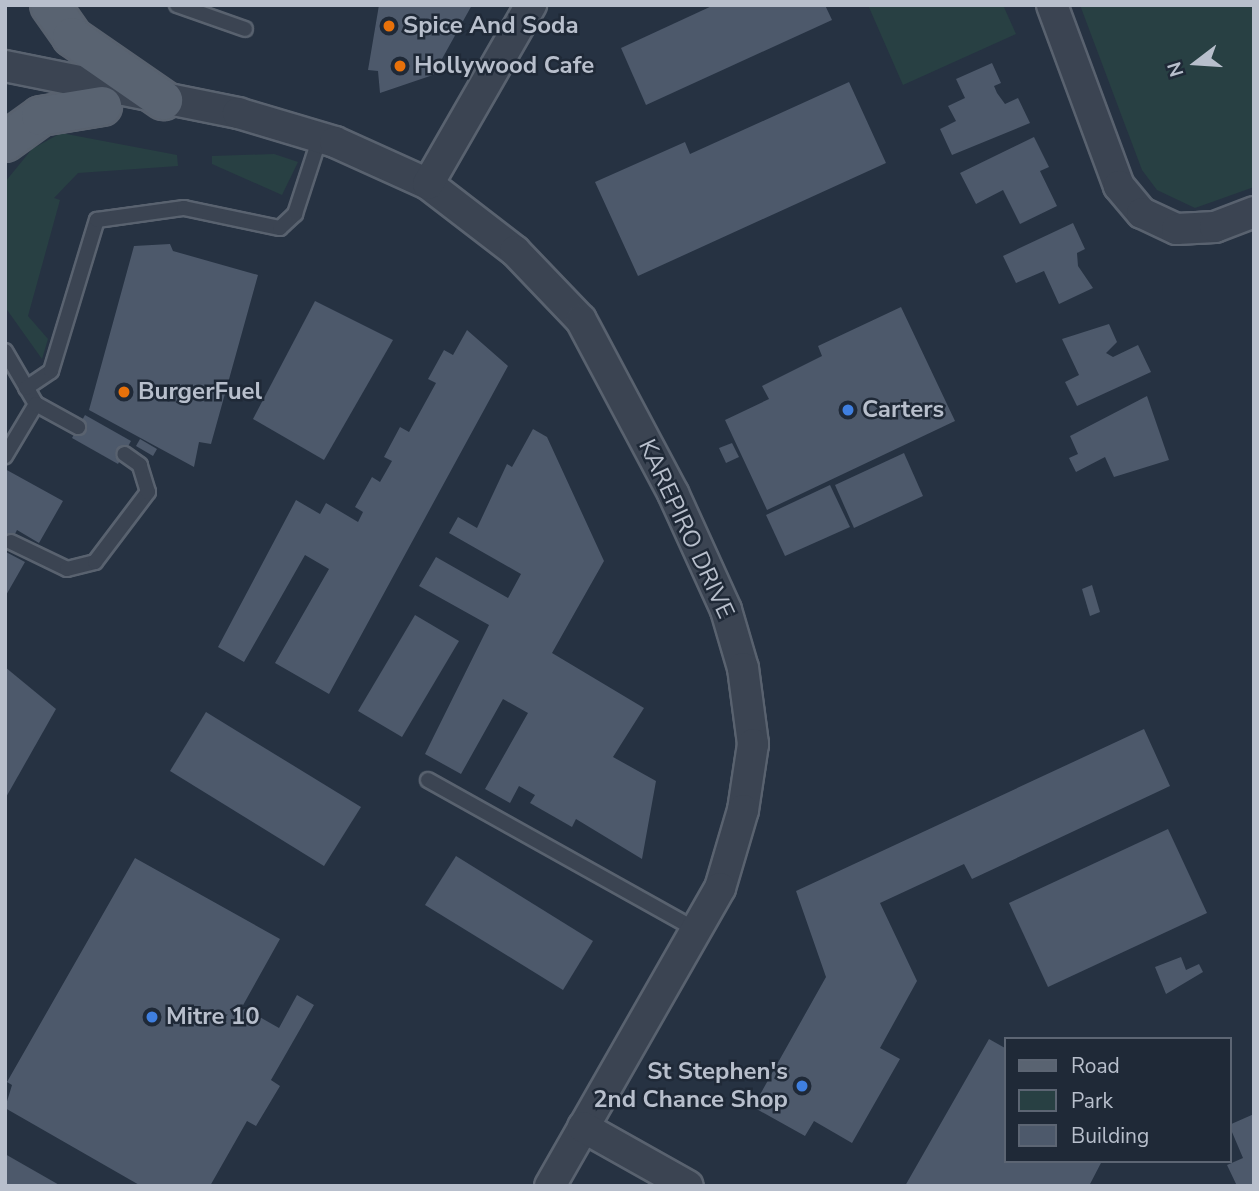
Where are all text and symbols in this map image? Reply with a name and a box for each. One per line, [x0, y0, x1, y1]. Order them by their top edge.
place label: Spice And Soda [403, 12, 579, 40]
marker: Spice And Soda [381, 18, 397, 34]
north arrow [1161, 28, 1231, 98]
place label: Hollywood Cafe [414, 52, 594, 80]
marker: Hollywood Cafe [392, 58, 408, 74]
text: N [1161, 59, 1190, 80]
place label: BurgerFuel [138, 378, 262, 406]
marker: BurgerFuel [116, 384, 132, 400]
place label: Carters [862, 396, 944, 424]
marker: Carters [840, 402, 856, 418]
street label: KAREPIRO DRIVE [632, 435, 740, 623]
place label: Mitre 10 [166, 1003, 260, 1031]
marker: Mitre 10 [144, 1009, 160, 1025]
legend [1004, 1037, 1231, 1163]
text: Road [1071, 1052, 1120, 1080]
place label: St Stephen's 2nd Chance Shop [593, 1058, 788, 1114]
marker: St Stephen's 2nd Chance Shop [794, 1078, 810, 1094]
text: Park [1071, 1087, 1113, 1115]
text: Building [1071, 1122, 1149, 1150]

